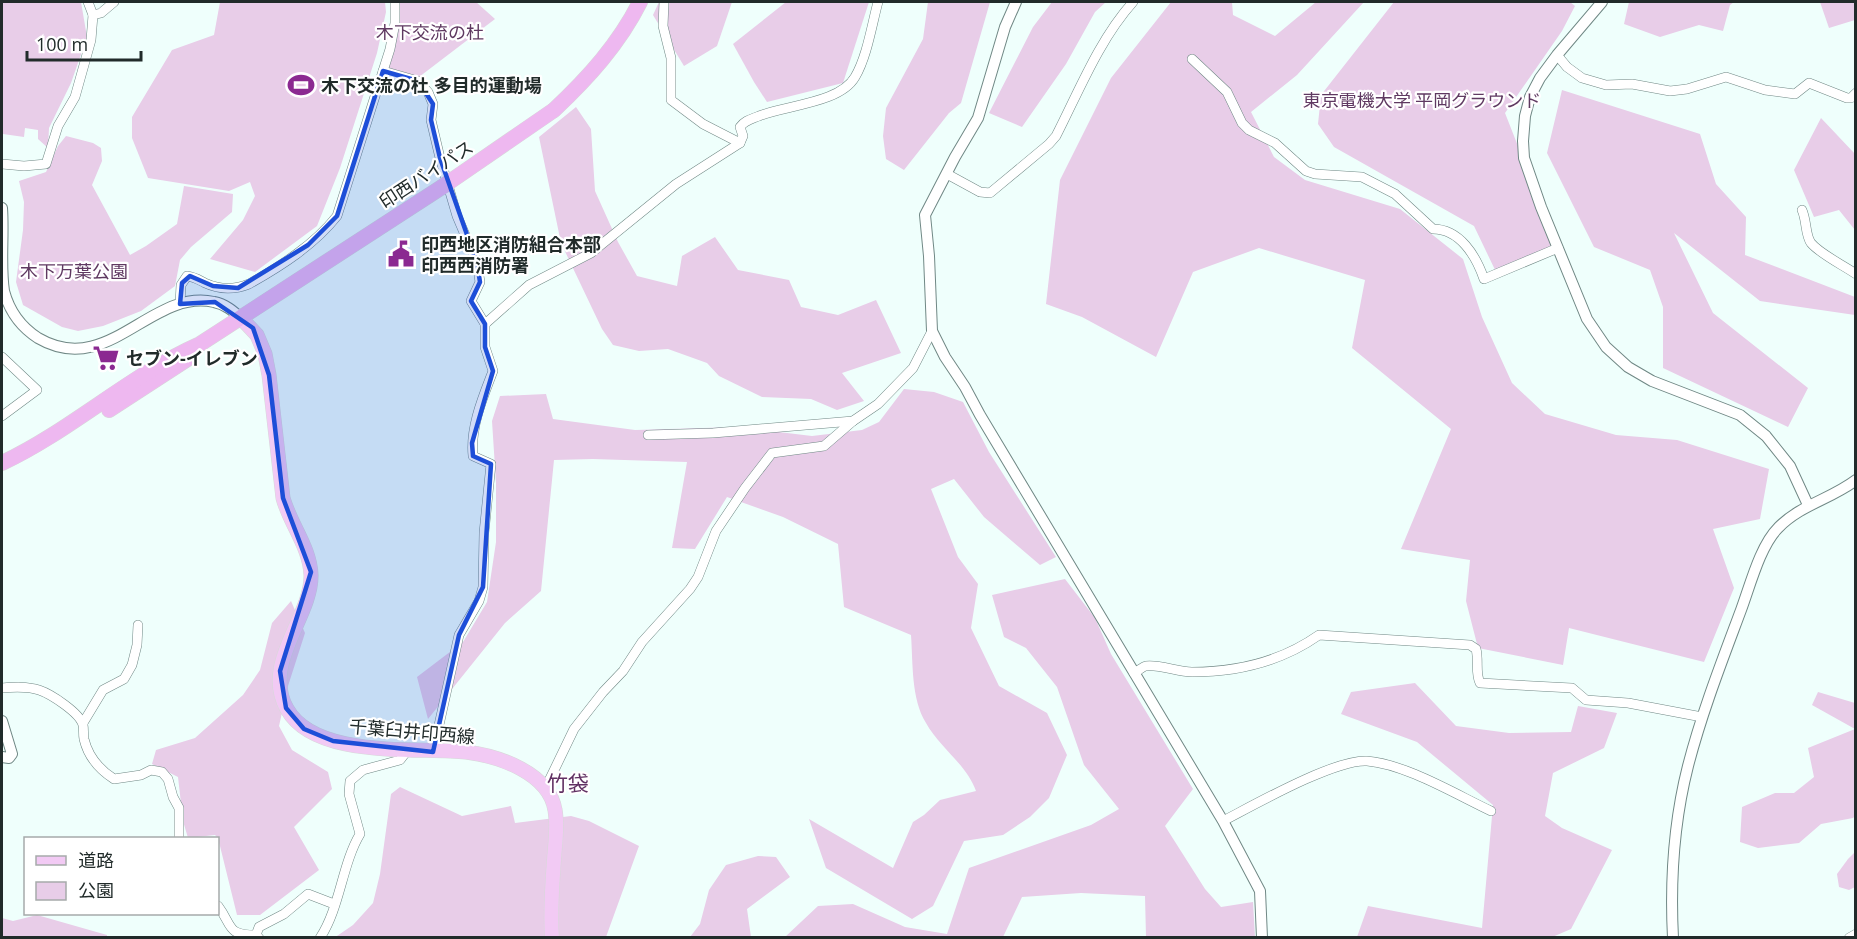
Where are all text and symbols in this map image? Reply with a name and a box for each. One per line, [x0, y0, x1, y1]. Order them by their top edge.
park label: 木下交流の杜 [376, 20, 484, 44]
scale bar [27, 24, 141, 62]
text: 100 m [36, 32, 88, 56]
sports icon: 木下交流の杜 多目的運動場 [286, 70, 316, 100]
place label: 木下交流の杜 多目的運動場 [321, 73, 542, 97]
park label: 東京電機大学 平岡グラウンド [1303, 88, 1541, 112]
street label: 印西バイパス [374, 135, 478, 213]
place label: 印西地区消防組合本部 印西西消防署 [421, 232, 601, 277]
public building icon: 印西地区消防組合本部 印西西消防署 [386, 239, 416, 269]
park label: 木下万葉公園 [20, 259, 128, 283]
supermarket icon: セブン-イレブン [91, 343, 121, 373]
place label: セブン-イレブン [126, 346, 258, 370]
street label: 千葉臼井印西線 [348, 714, 476, 748]
district label: 竹袋 [547, 769, 589, 797]
legend [24, 837, 219, 915]
text: 道路 [78, 848, 114, 872]
text: 公園 [78, 878, 114, 902]

